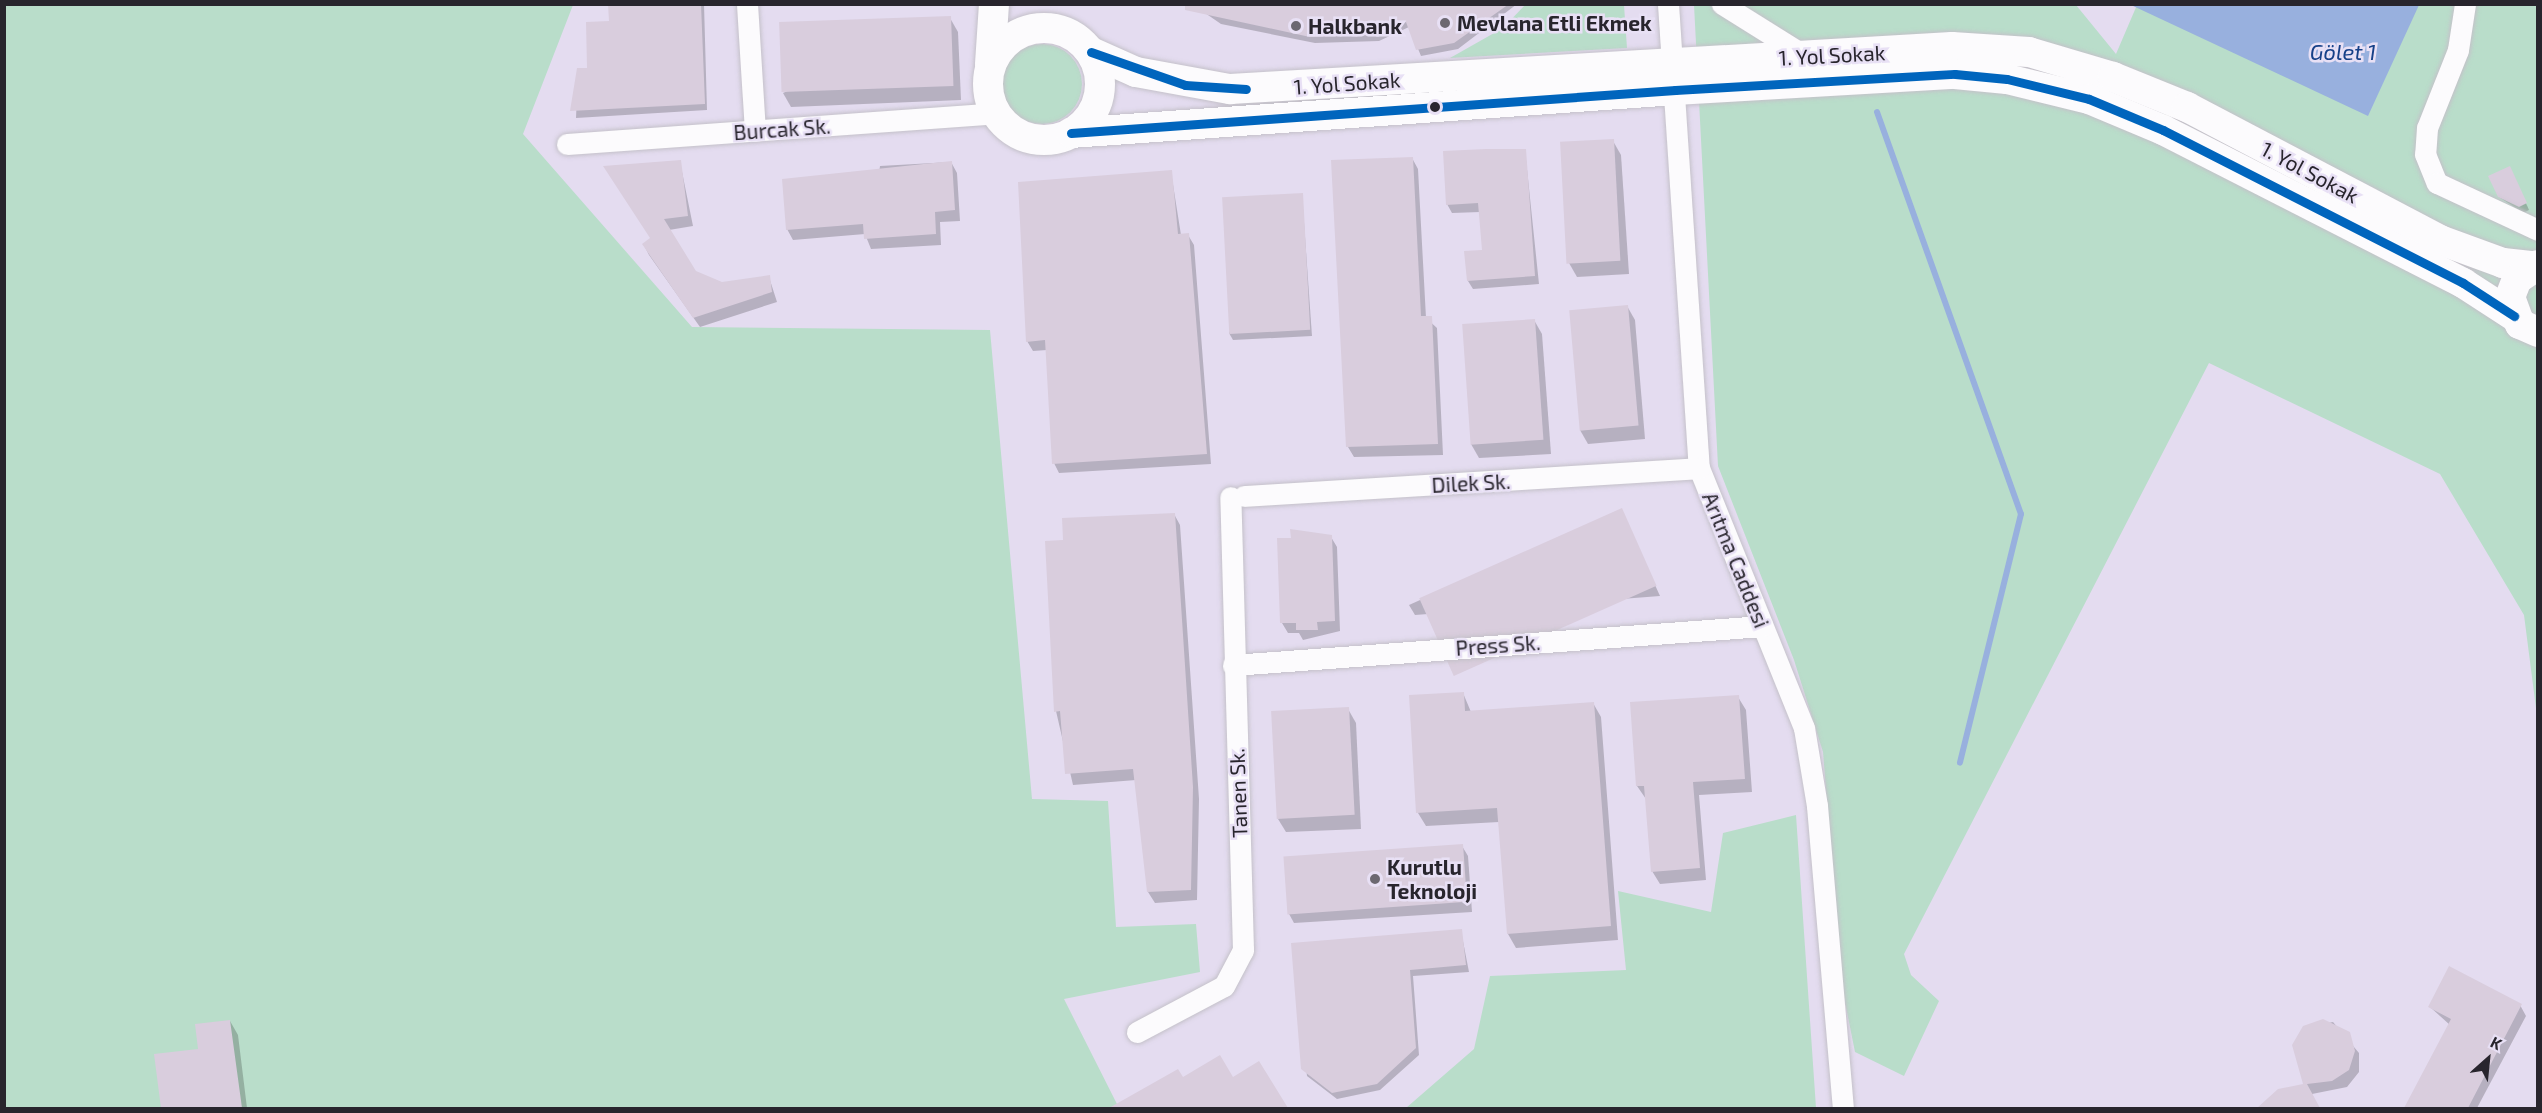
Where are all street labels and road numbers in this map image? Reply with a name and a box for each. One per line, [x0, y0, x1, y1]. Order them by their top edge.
street label: 1. Yol Sokak [1777, 40, 1887, 70]
street label: 1. Yol Sokak [1292, 67, 1402, 99]
street label: Burcak Sk. [732, 113, 832, 145]
street label: 1. Yol Sokak [2256, 136, 2364, 208]
street label: Dilek Sk. [1431, 468, 1511, 498]
street label: Arıtma Caddesi [1697, 489, 1775, 631]
street label: Press Sk. [1455, 629, 1541, 661]
street label: Tanen Sk. [1224, 748, 1252, 838]

